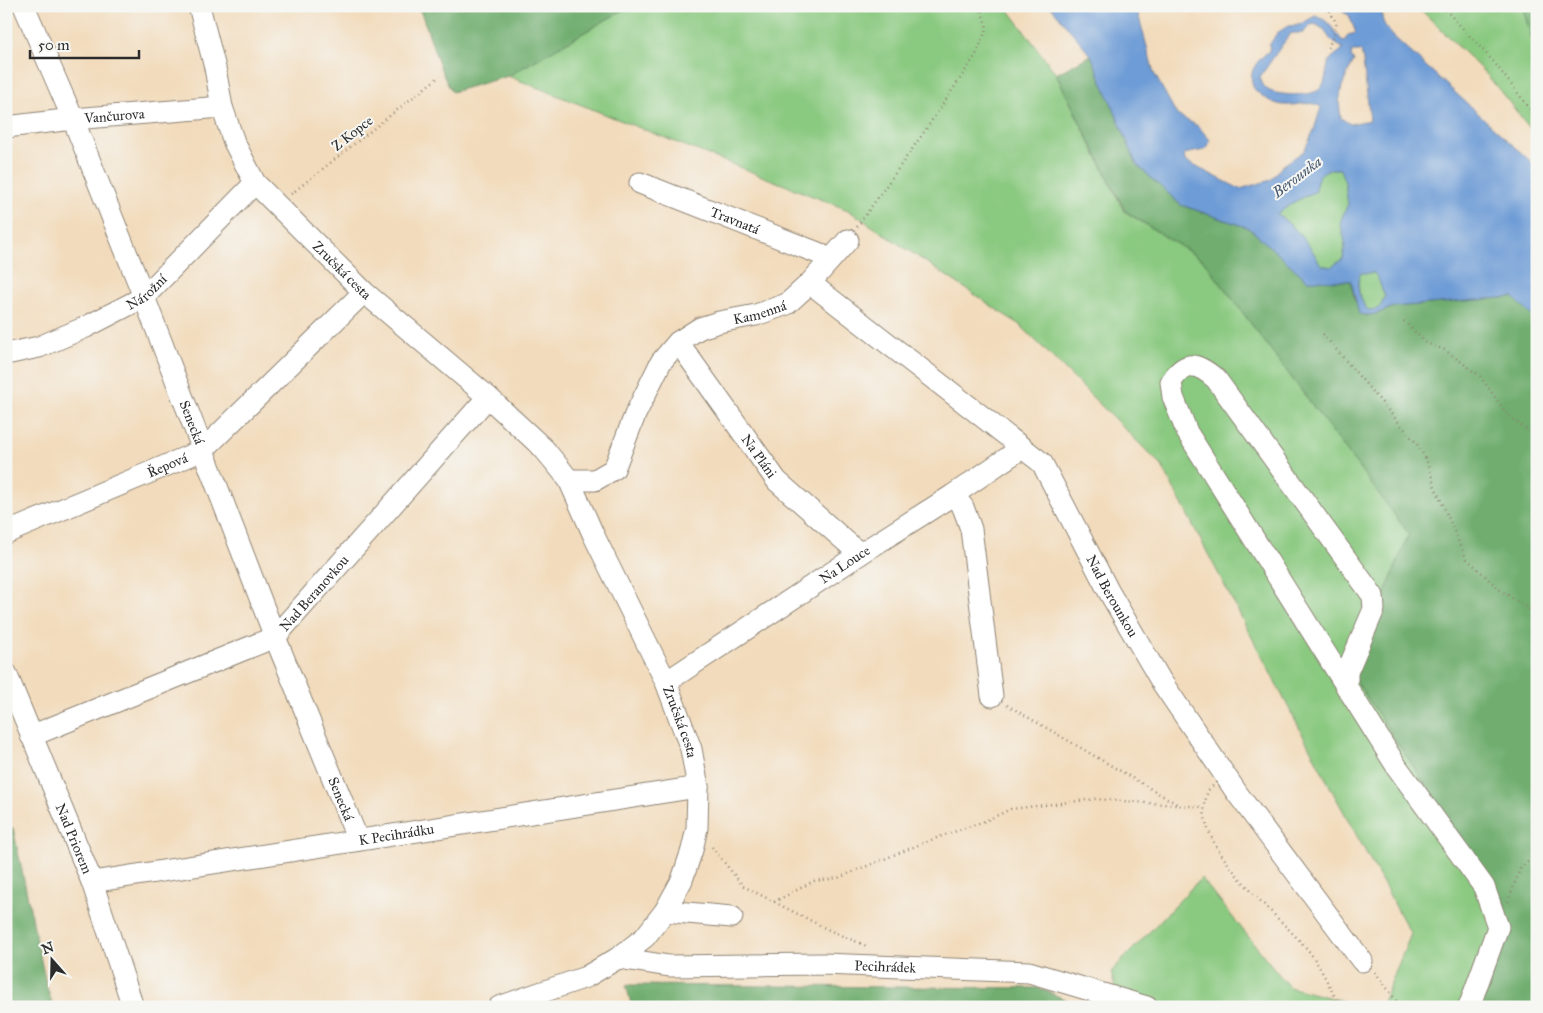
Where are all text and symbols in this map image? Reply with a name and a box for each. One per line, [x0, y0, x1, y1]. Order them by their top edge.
scale bar [30, 28, 139, 60]
text: 50 m [38, 36, 70, 54]
street label: Vančurova [83, 105, 145, 127]
street label: Z Kopce [328, 112, 376, 155]
water label: Berounka [1268, 153, 1325, 202]
street label: Travnatá [708, 203, 762, 238]
street label: Zručská cesta [309, 238, 375, 303]
street label: Nárožní [123, 270, 171, 314]
street label: Kamenná [732, 297, 789, 328]
street label: Senecká [176, 398, 208, 447]
street label: Na Pláni [737, 431, 780, 482]
street label: Řepová [144, 449, 190, 482]
street label: Na Louce [816, 542, 874, 587]
street label: Nad Beranovkou [276, 551, 353, 635]
street label: Nad Berounkou [1082, 552, 1142, 641]
street label: Zručská cesta [659, 683, 700, 759]
street label: Senecká [324, 775, 357, 823]
street label: Nad Priorem [52, 801, 96, 877]
street label: K Pecihrádku [357, 820, 436, 849]
north arrow [28, 936, 78, 986]
text: N [39, 938, 56, 958]
street label: Pecihrádek [854, 957, 917, 977]

